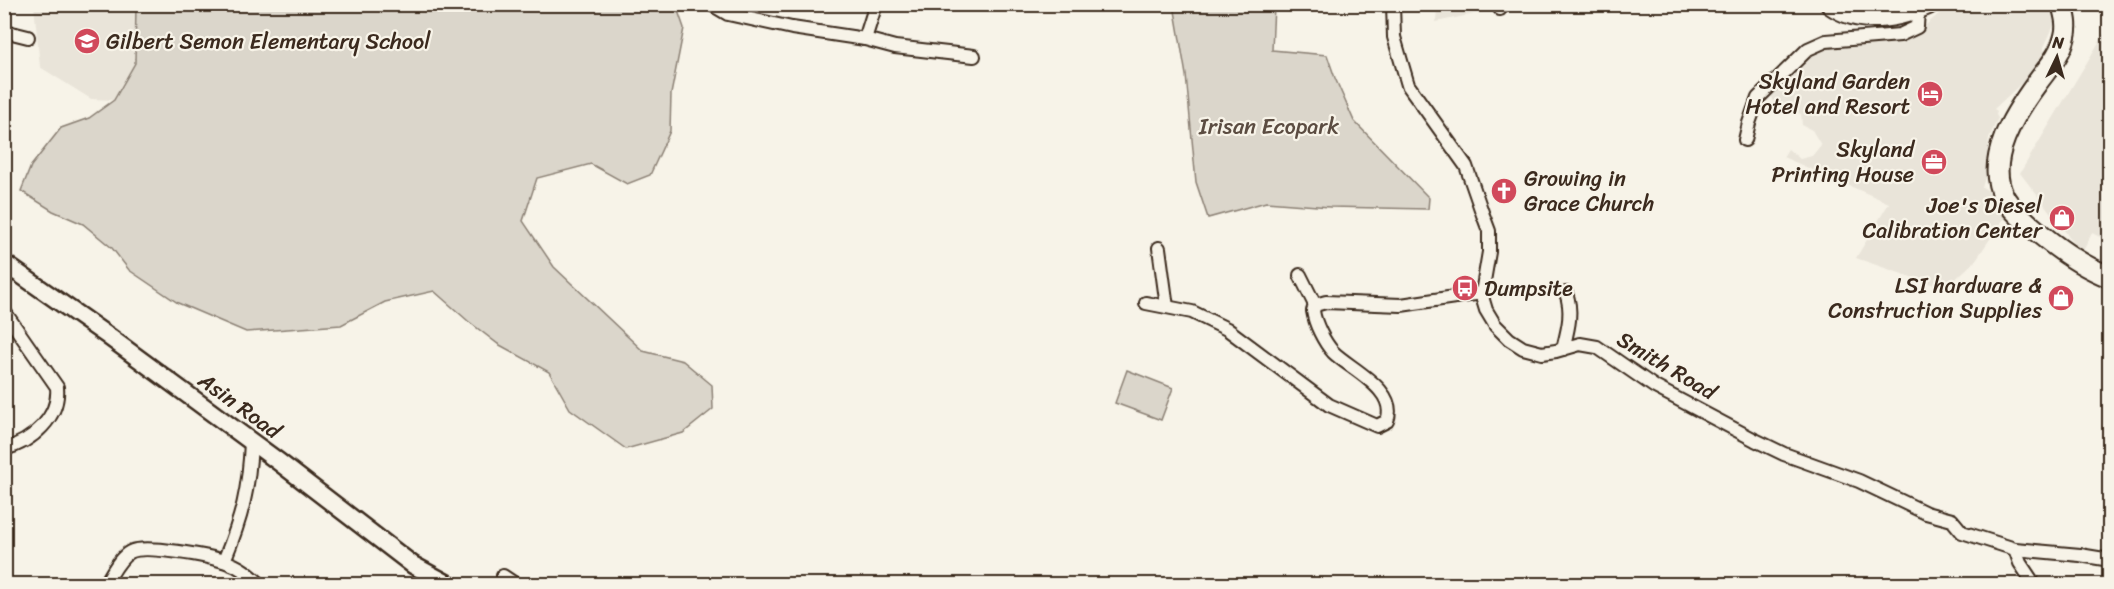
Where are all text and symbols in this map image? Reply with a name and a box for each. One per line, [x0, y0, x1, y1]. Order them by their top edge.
place label: Gilbert Semon Elementary School [106, 22, 431, 61]
school or university icon: Gilbert Semon Elementary School [72, 26, 102, 56]
north arrow [2027, 27, 2087, 87]
text: N [2050, 28, 2066, 58]
place label: Skyland Garden Hotel and Resort [1745, 62, 1910, 126]
hotel icon: Skyland Garden Hotel and Resort [1915, 79, 1945, 109]
park label: Irisan Ecopark [1198, 107, 1339, 146]
place label: Skyland Printing House [1771, 130, 1915, 194]
office icon: Skyland Printing House [1919, 147, 1949, 177]
place label: Growing in Grace Church [1524, 159, 1654, 223]
church icon: Growing in Grace Church [1489, 176, 1519, 206]
place label: Joe's Diesel Calibration Center [1862, 186, 2044, 250]
shop icon: Joe's Diesel Calibration Center [2047, 203, 2077, 233]
place label: LSI hardware & Construction Supplies [1828, 266, 2043, 330]
place label: Dumpsite [1484, 269, 1573, 308]
bus stop icon: Dumpsite [1450, 273, 1480, 303]
shop icon: LSI hardware & Construction Supplies [2046, 283, 2076, 313]
street label: Smith Road [1609, 320, 1725, 411]
street label: Asin Road [189, 361, 291, 450]

